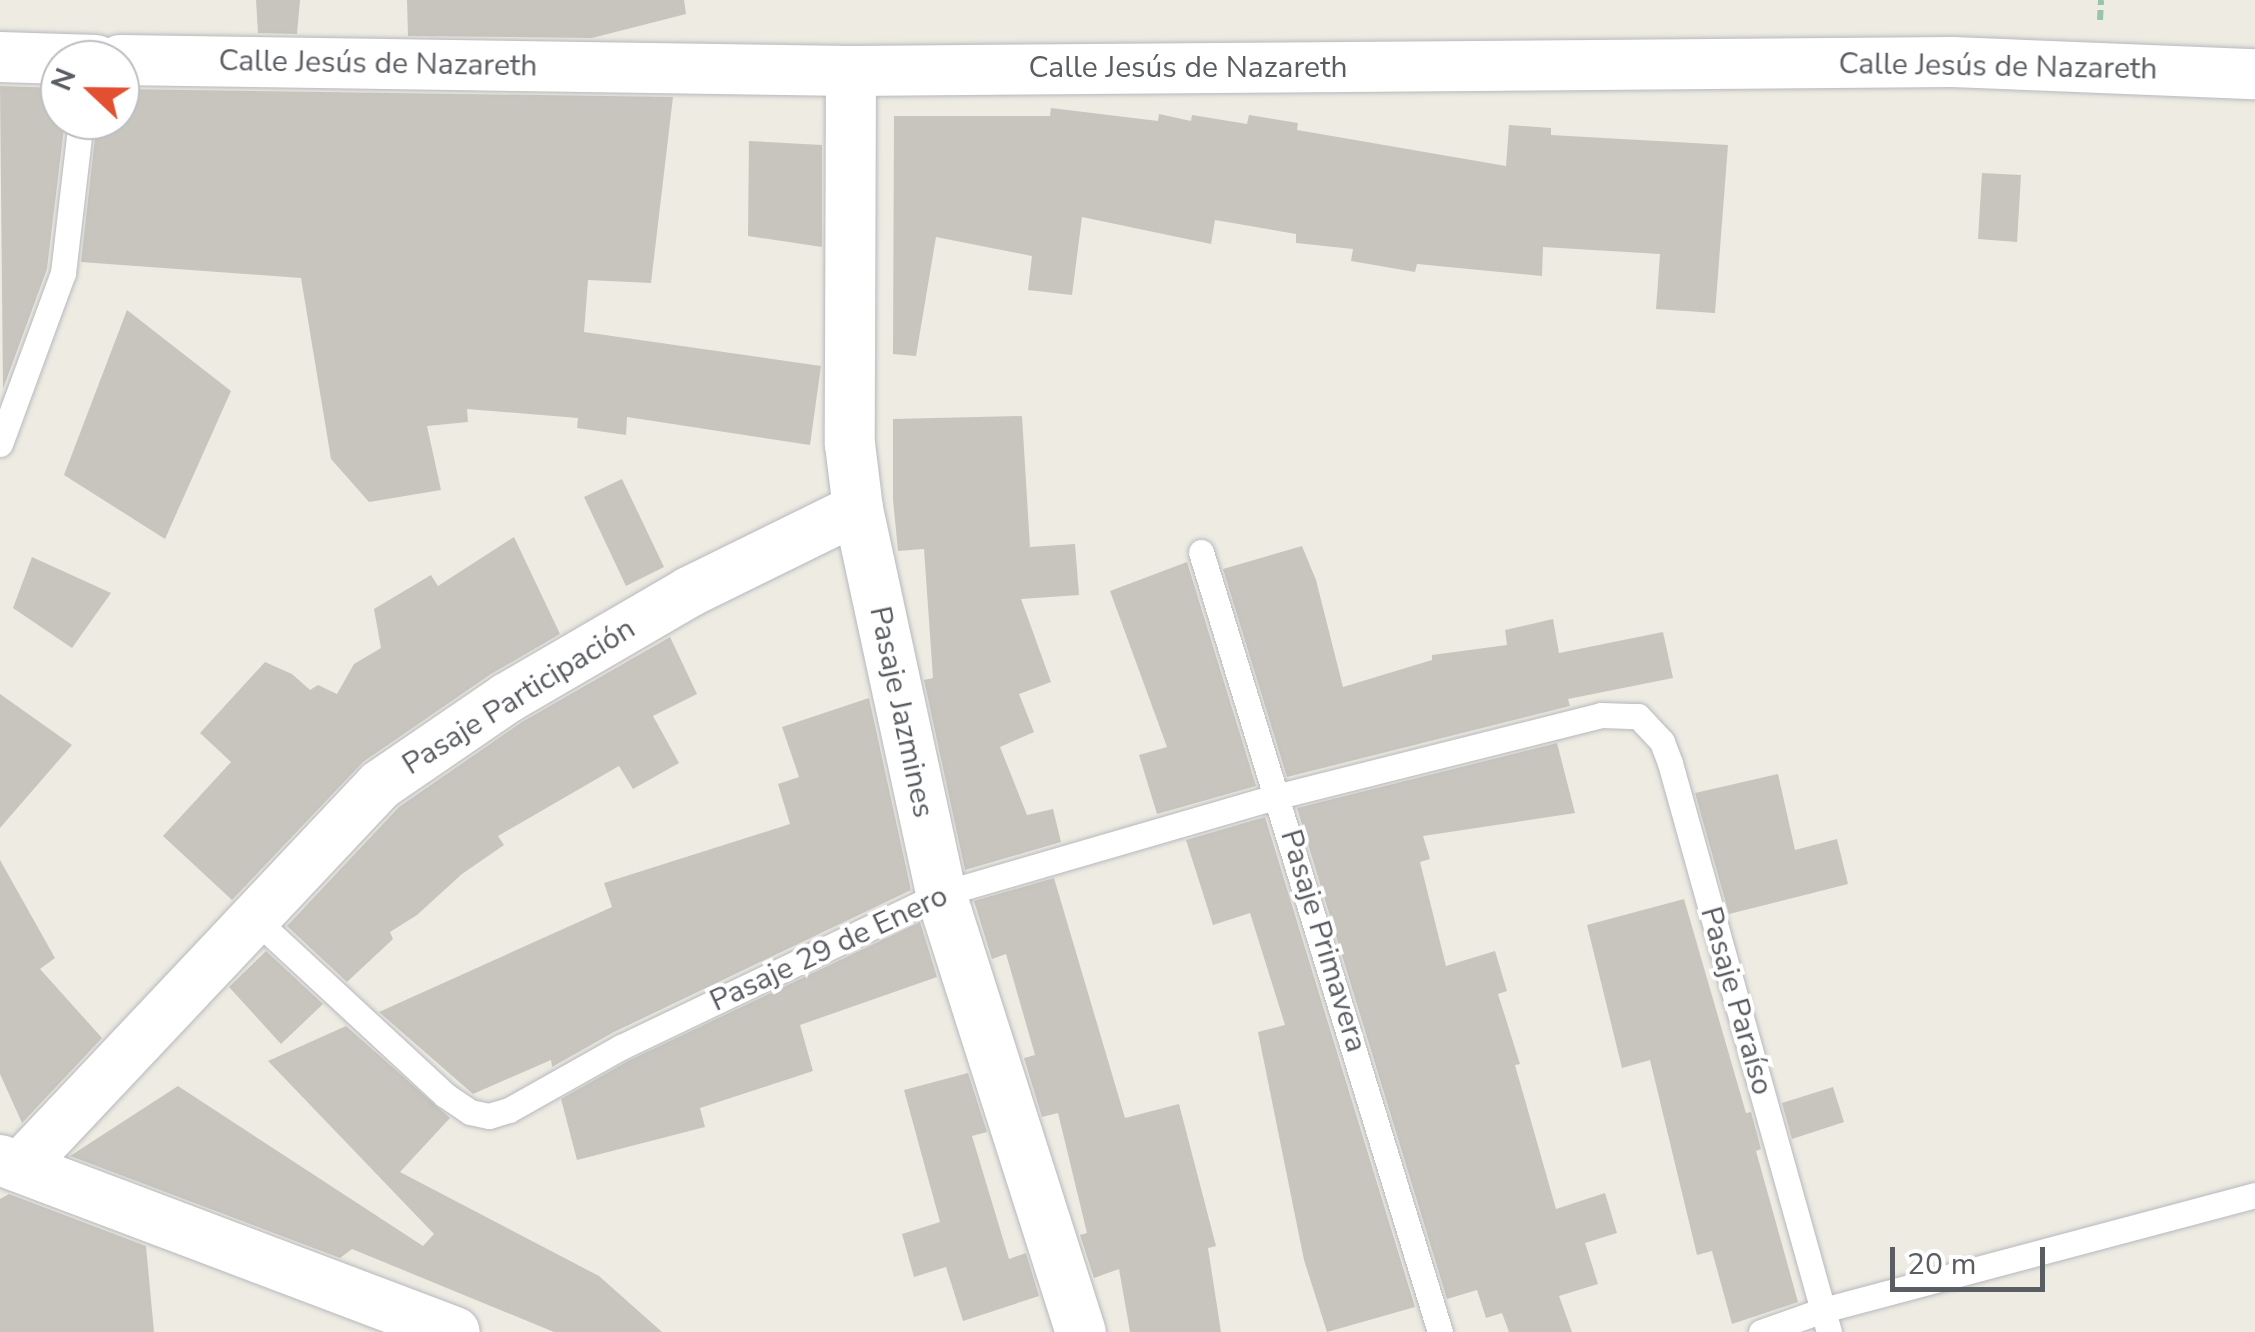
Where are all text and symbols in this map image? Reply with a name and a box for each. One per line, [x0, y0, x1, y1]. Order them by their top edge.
north arrow [40, 40, 140, 140]
street label: Calle Jesús de Nazareth [218, 43, 538, 85]
street label: Calle Jesús de Nazareth [1838, 46, 2158, 88]
street label: Calle Jesús de Nazareth [1029, 50, 1347, 86]
text: N [42, 63, 86, 96]
street label: Pasaje Jazmines [861, 603, 941, 821]
street label: Pasaje Participación [396, 611, 642, 783]
street label: Pasaje Primavera [1272, 825, 1374, 1057]
street label: Pasaje 29 de Enero [705, 878, 953, 1020]
street label: Pasaje Paraíso [1692, 903, 1780, 1099]
scale bar [1895, 1227, 2050, 1289]
text: 20 m [1907, 1244, 1976, 1285]

